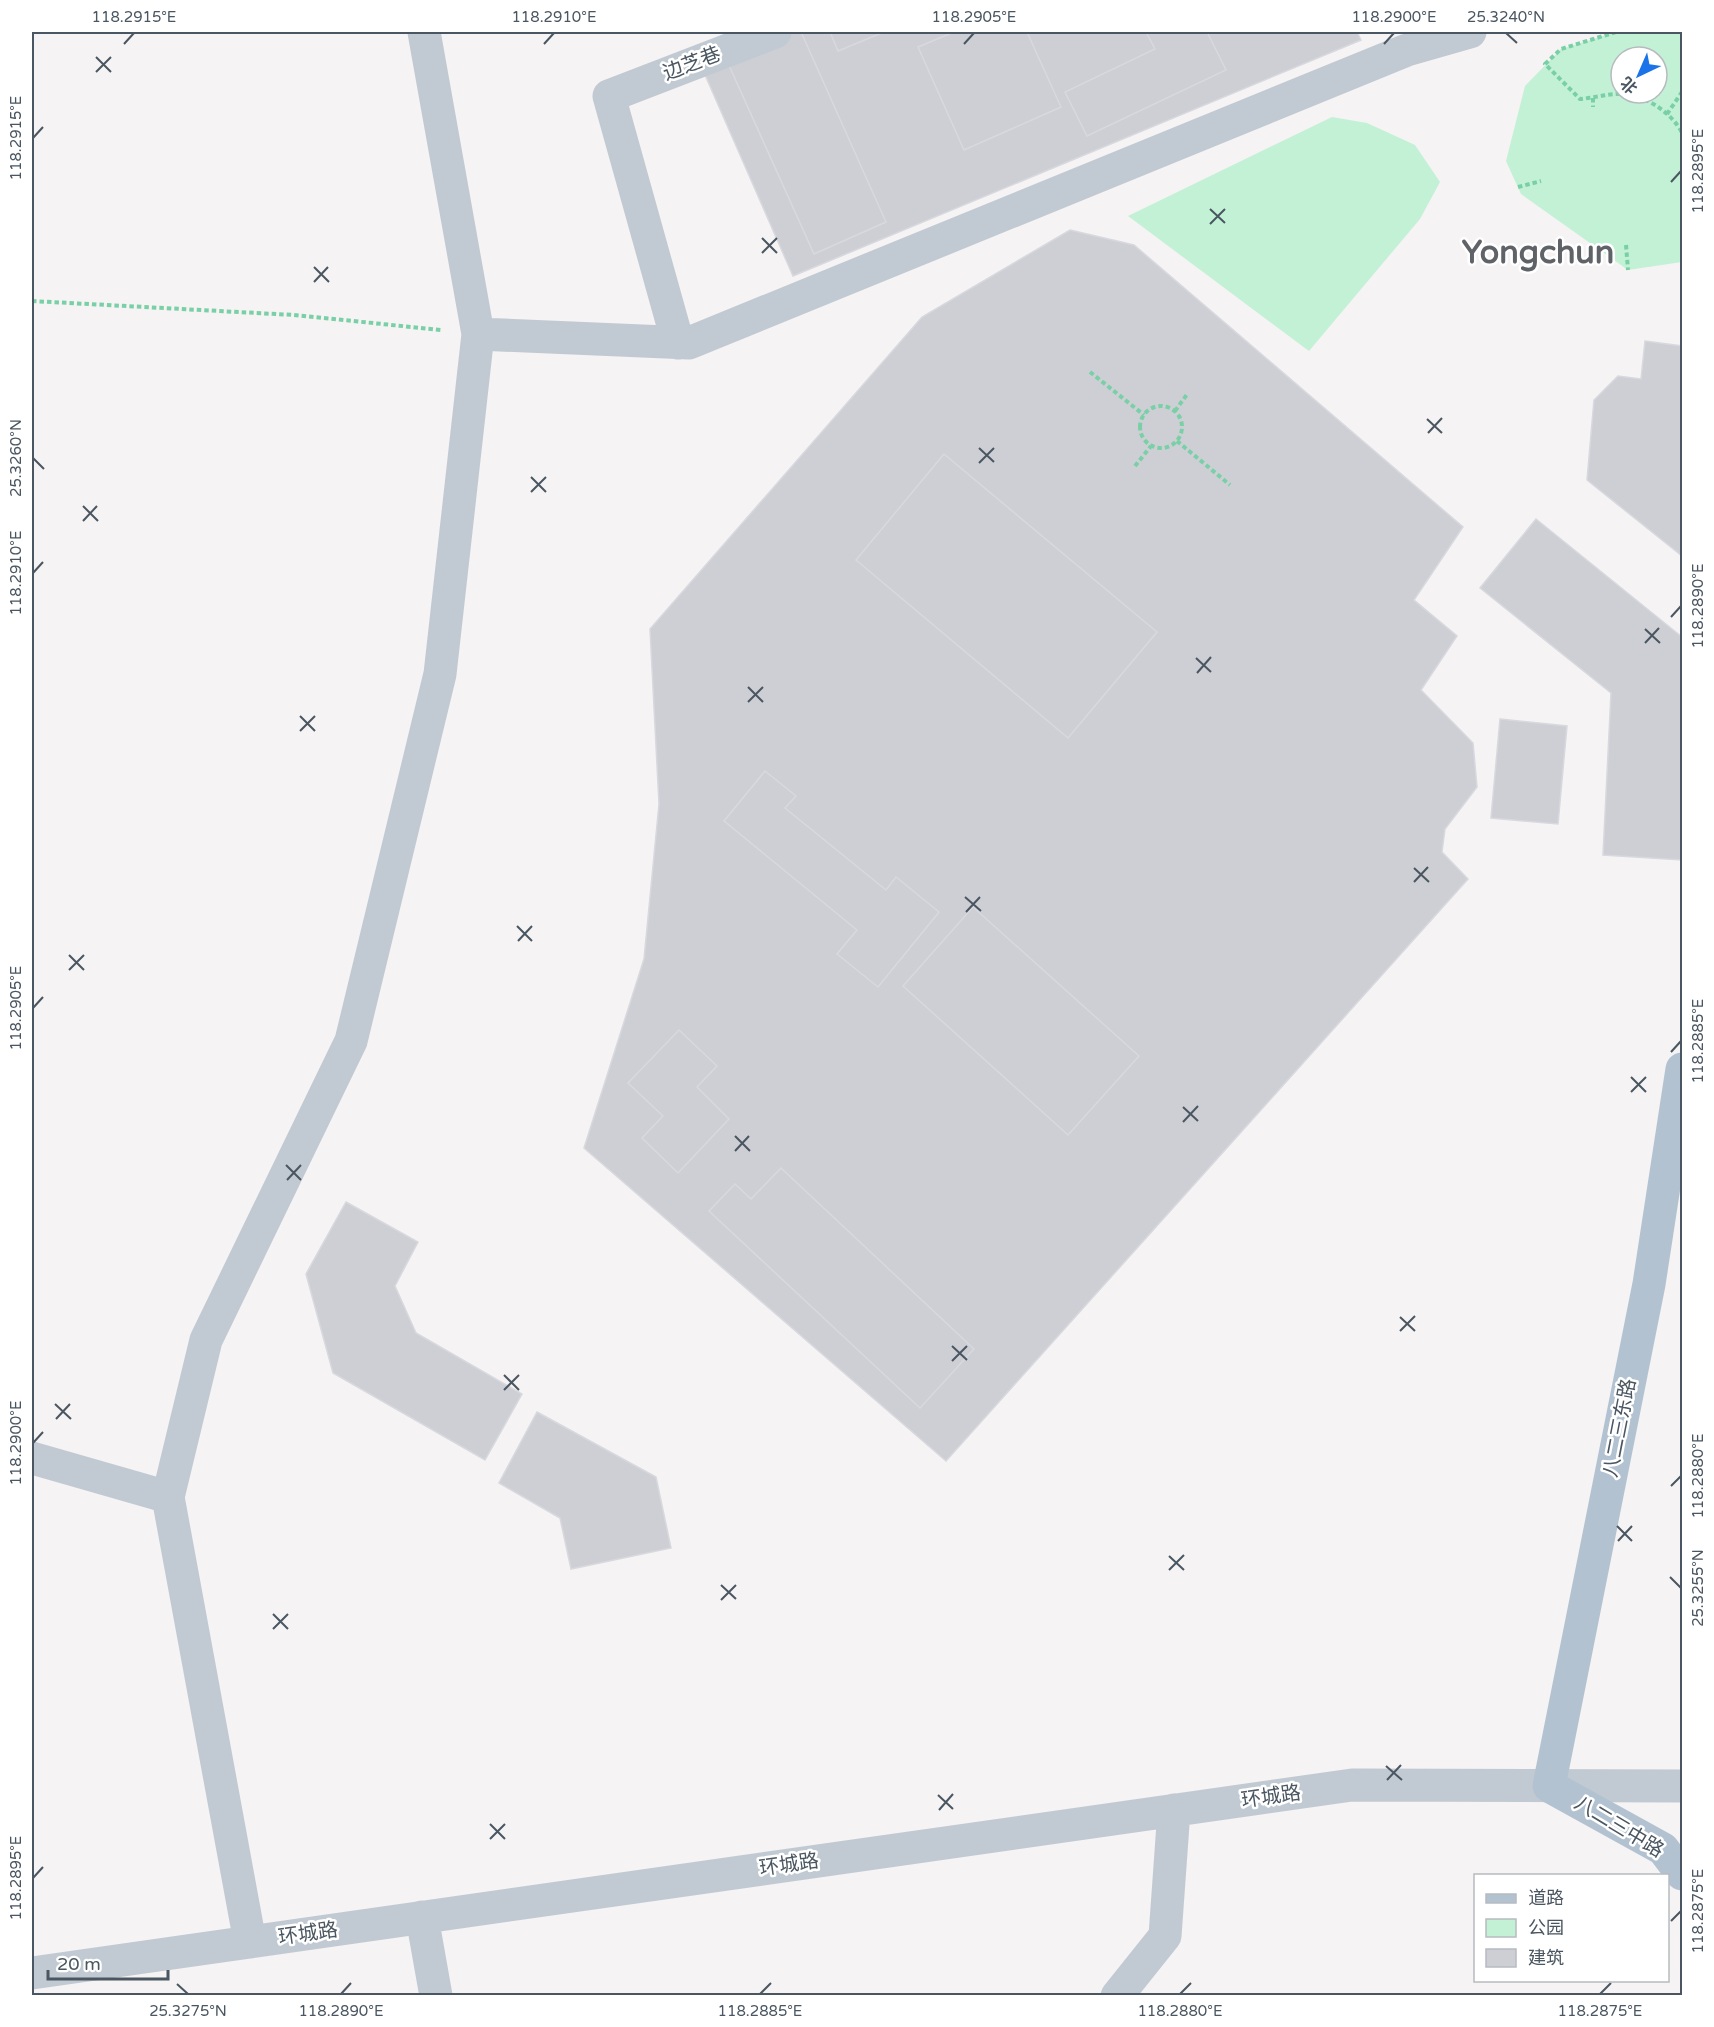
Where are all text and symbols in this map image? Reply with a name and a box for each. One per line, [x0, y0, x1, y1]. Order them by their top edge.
text: 118.2915°E [92, 8, 176, 26]
text: 118.2910°E [511, 8, 597, 26]
text: 118.2905°E [932, 8, 1016, 26]
text: 118.2900°E [1351, 8, 1437, 26]
text: 25.3240°N [1467, 8, 1545, 26]
street label: 边芝巷 [660, 42, 724, 86]
north arrow [1609, 45, 1669, 105]
text: 北 [1617, 72, 1642, 98]
text: 118.2915°E [7, 96, 25, 180]
text: 118.2895°E [1689, 129, 1707, 213]
district label: Yongchun [1462, 234, 1614, 272]
text: 25.3260°N [7, 419, 25, 497]
text: 118.2910°E [7, 530, 25, 616]
text: 118.2890°E [1689, 563, 1707, 649]
text: 118.2905°E [7, 966, 25, 1050]
text: 118.2885°E [1689, 999, 1707, 1083]
street label: 八二三东路 [1599, 1377, 1641, 1479]
text: 118.2900°E [7, 1400, 25, 1486]
text: 118.2880°E [1689, 1433, 1707, 1519]
text: 25.3255°N [1689, 1549, 1707, 1627]
street label: 环城路 [1240, 1781, 1302, 1813]
street label: 八二三中路 [1570, 1791, 1668, 1863]
text: 118.2895°E [7, 1836, 25, 1920]
street label: 环城路 [758, 1849, 820, 1881]
text: 118.2875°E [1689, 1869, 1707, 1953]
legend [1474, 1874, 1669, 1982]
text: 道路 [1528, 1887, 1564, 1909]
text: 公园 [1528, 1917, 1564, 1939]
street label: 环城路 [277, 1918, 339, 1950]
scale bar [48, 1943, 168, 1981]
text: 建筑 [1528, 1947, 1564, 1969]
text: 20 m [57, 1953, 101, 1975]
text: 25.3275°N [149, 2002, 227, 2020]
text: 118.2890°E [298, 2002, 384, 2020]
text: 118.2885°E [718, 2002, 802, 2020]
text: 118.2880°E [1137, 2002, 1223, 2020]
text: 118.2875°E [1558, 2002, 1642, 2020]

